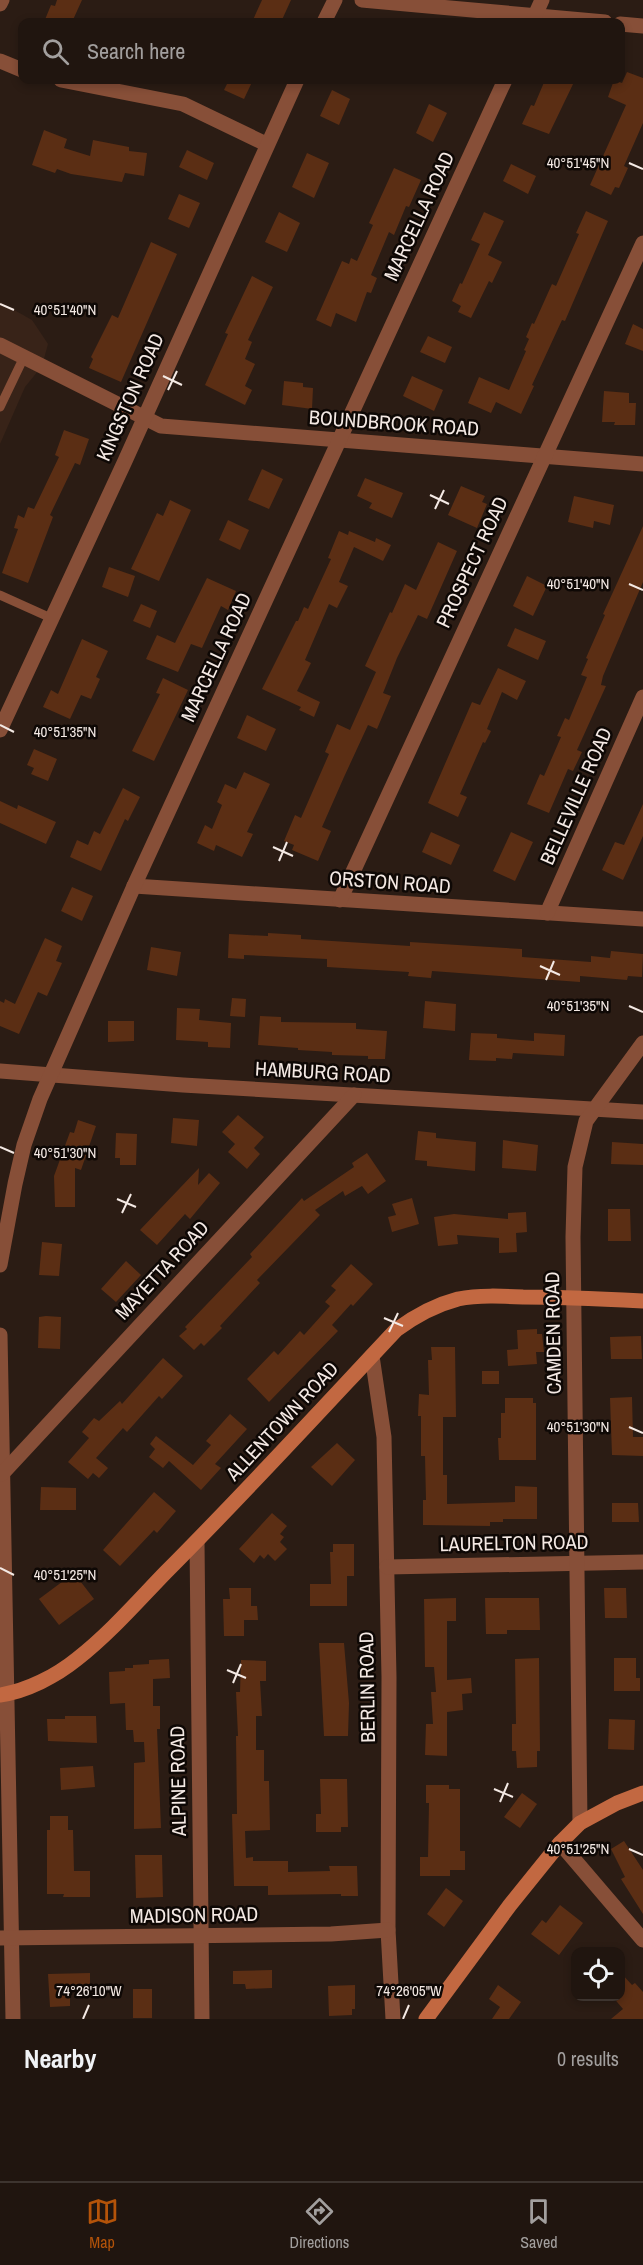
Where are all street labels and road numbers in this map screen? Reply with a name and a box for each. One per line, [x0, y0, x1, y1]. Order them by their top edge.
street label: MARCELLA ROAD [377, 147, 460, 285]
street label: KINGSTON ROAD [89, 329, 170, 465]
street label: BOUNDBROOK ROAD [308, 403, 480, 442]
street label: PROSPECT ROAD [429, 492, 514, 632]
street label: MARCELLA ROAD [174, 588, 257, 726]
street label: BELLEVILLE ROAD [533, 723, 618, 869]
street label: ORSTON ROAD [328, 864, 452, 899]
street label: HAMBURG ROAD [255, 1054, 392, 1089]
street label: MAYETTA ROAD [109, 1214, 215, 1325]
street label: CAMDEN ROAD [538, 1271, 567, 1395]
street label: ALLENTOWN ROAD [219, 1355, 344, 1487]
street label: LAURELTON ROAD [439, 1528, 589, 1557]
street label: BERLIN ROAD [352, 1631, 381, 1743]
street label: ALPINE ROAD [163, 1726, 192, 1837]
street label: MADISON ROAD [130, 1900, 258, 1929]

